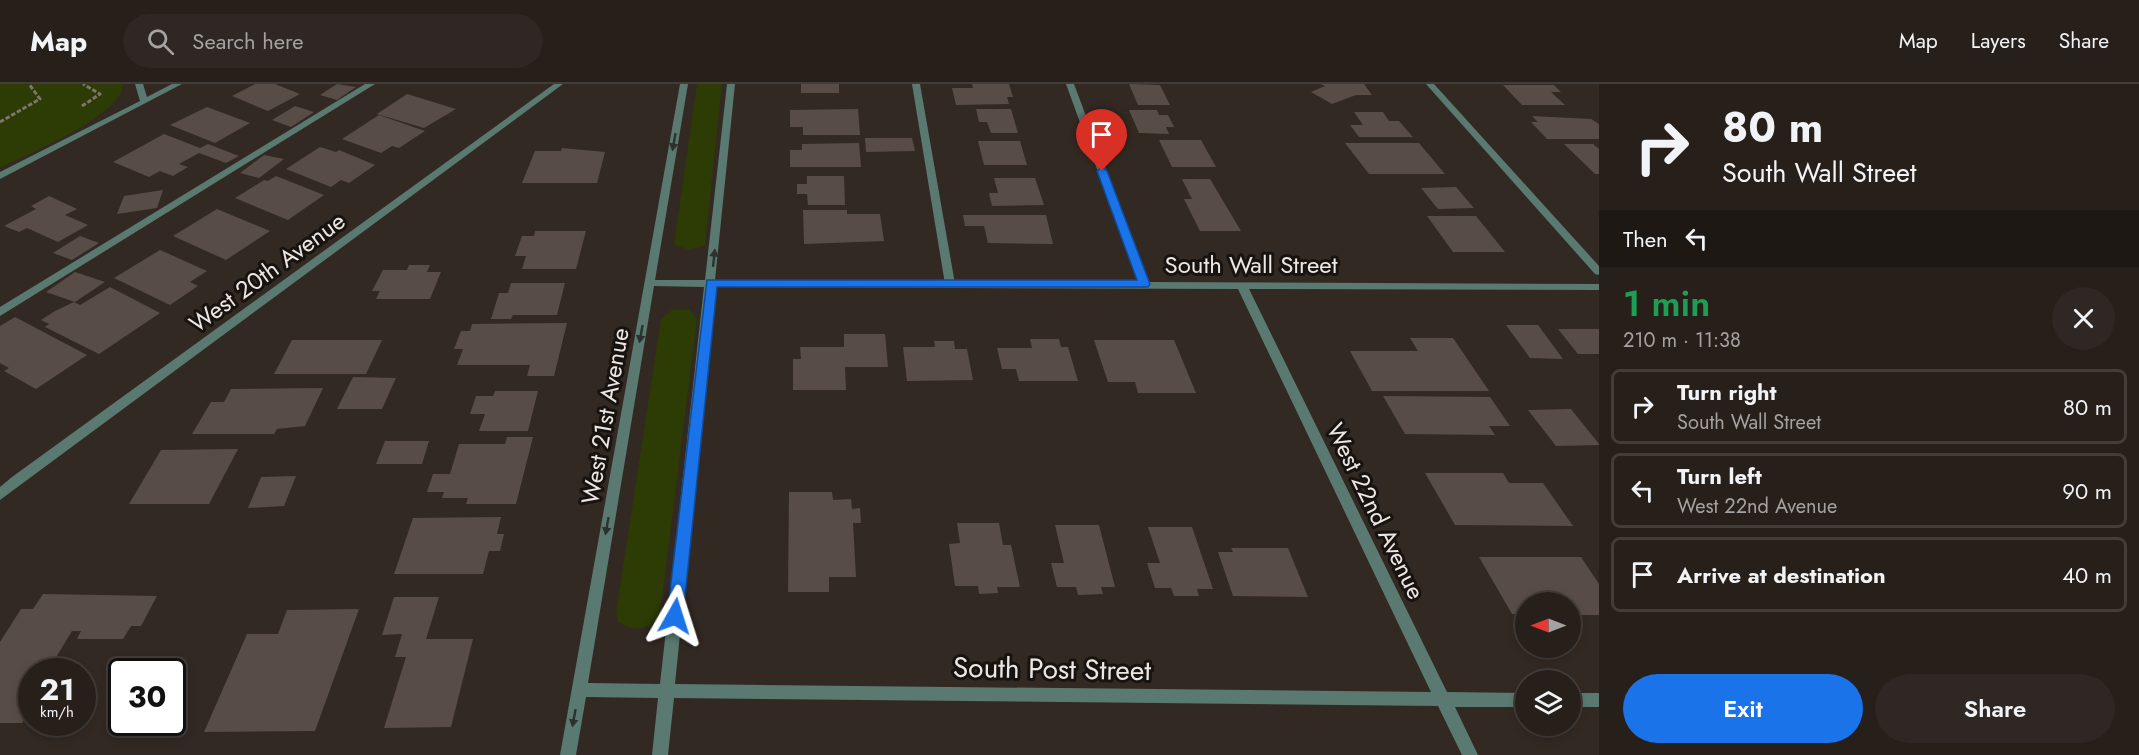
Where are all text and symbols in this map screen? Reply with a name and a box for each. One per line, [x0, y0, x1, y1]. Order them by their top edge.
search box [123, 14, 543, 68]
text: Map [30, 21, 87, 62]
icon: search [144, 25, 177, 58]
text: Search here [192, 25, 304, 57]
text: Map [1899, 26, 1938, 56]
text: Layers [1971, 26, 2026, 56]
text: Share [2059, 26, 2109, 56]
text: 80 m [1722, 97, 1823, 158]
icon: right [1623, 108, 1701, 186]
pin [1076, 109, 1127, 171]
icon: arrive [1085, 118, 1118, 151]
one-way arrow [670, 132, 679, 151]
text: South Wall Street [1722, 153, 1916, 192]
street label: West 20th Avenue [182, 203, 352, 341]
icon: left [1680, 222, 1713, 255]
text: Then [1623, 223, 1668, 255]
street label: South Wall Street [1165, 247, 1338, 282]
one-way arrow [709, 249, 719, 268]
text: 1 min [1623, 277, 1710, 329]
button: close [2052, 287, 2115, 350]
one-way arrow [636, 324, 645, 343]
street label: West 21st Avenue [572, 325, 638, 507]
text: 210 m · 11:38 [1623, 326, 1741, 355]
text: Turn right [1677, 376, 1777, 408]
icon: right [1626, 390, 1659, 423]
text: 80 m [2063, 391, 2112, 423]
text: South Wall Street [1677, 408, 1821, 437]
street label: West 22nd Avenue [1318, 417, 1434, 605]
text: Turn left [1677, 460, 1762, 492]
icon: left [1626, 474, 1659, 507]
text: 90 m [2062, 475, 2112, 507]
text: West 22nd Avenue [1677, 492, 1837, 521]
one-way arrow [603, 517, 612, 536]
icon: arrive [1626, 558, 1659, 591]
text: Arrive at destination [1677, 559, 1886, 591]
text: 40 m [2062, 559, 2112, 591]
position arrow [643, 584, 707, 648]
north arrow [1515, 592, 1581, 658]
map controls [1515, 592, 1581, 736]
street label: South Post Street [953, 647, 1152, 691]
speed limit sign: 30 [108, 658, 186, 736]
text: 21 [40, 668, 74, 711]
button: layers [1515, 670, 1581, 736]
button: Exit [1623, 674, 1863, 743]
button: Share [1875, 674, 2115, 743]
text: km/h [40, 701, 74, 723]
one-way arrow [569, 709, 578, 728]

